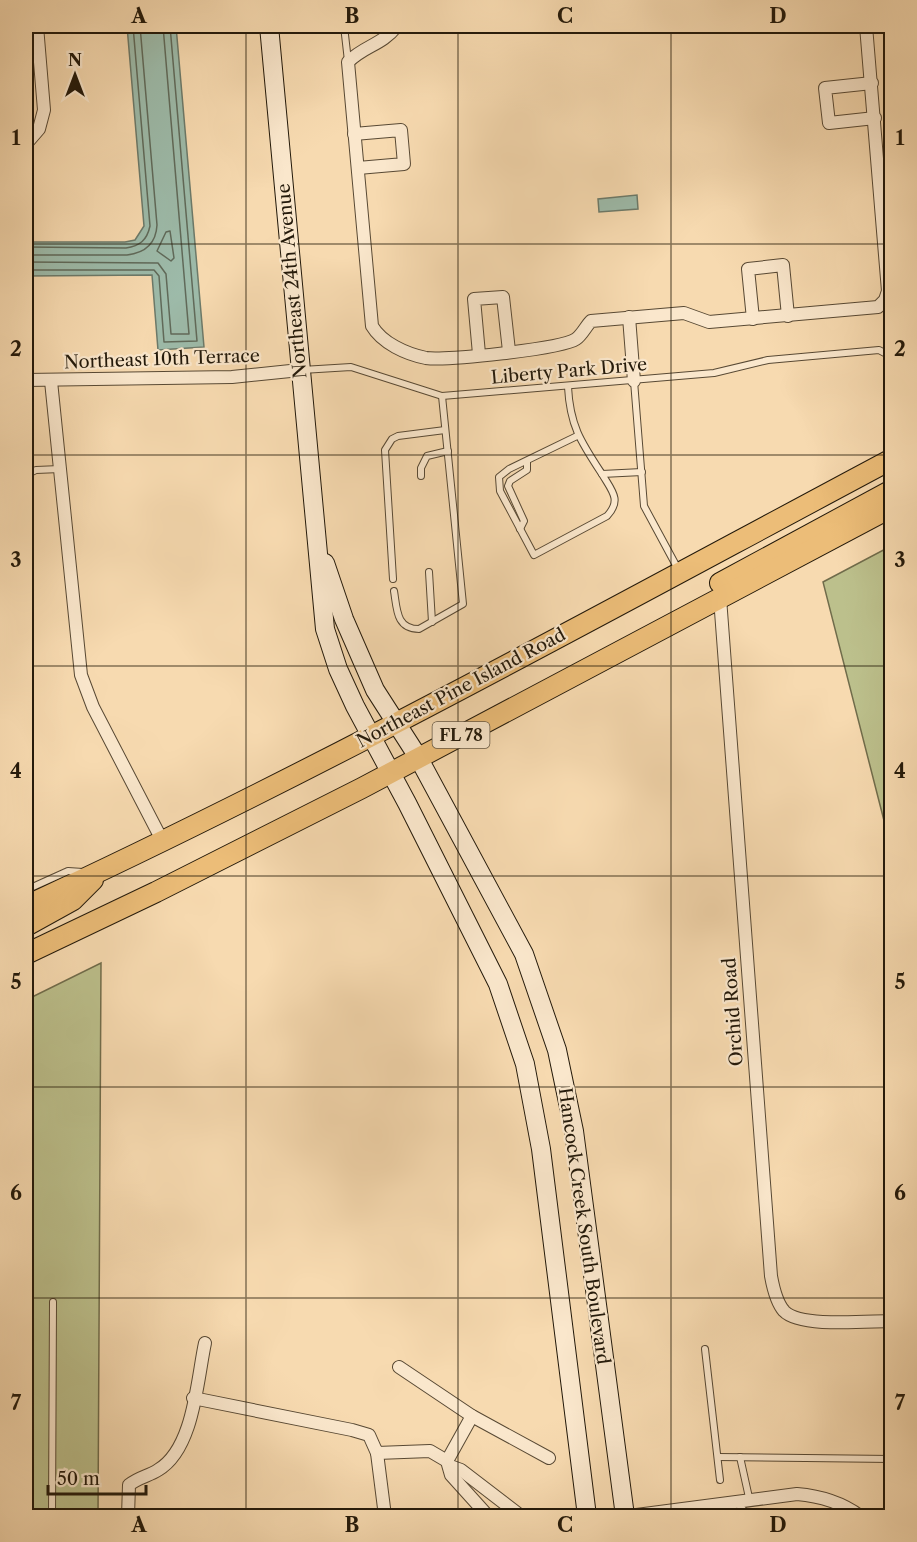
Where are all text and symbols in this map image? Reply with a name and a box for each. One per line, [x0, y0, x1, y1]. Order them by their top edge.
text: A [130, 4, 147, 28]
text: B [345, 4, 360, 28]
text: C [557, 4, 573, 28]
text: D [769, 4, 787, 28]
north arrow [45, 45, 105, 105]
text: N [68, 50, 82, 70]
text: 1 [12, 126, 21, 150]
text: 1 [896, 126, 905, 150]
street label: Northeast 24th Avenue [273, 183, 311, 379]
text: 2 [10, 337, 22, 361]
text: 2 [894, 337, 906, 361]
street label: Northeast 10th Terrace [64, 345, 260, 373]
street label: Liberty Park Drive [490, 353, 648, 389]
text: 3 [10, 548, 22, 572]
text: 3 [894, 548, 906, 572]
street label: Northeast Pine Island Road [353, 623, 569, 753]
road number: FL 78 [432, 722, 490, 748]
text: 4 [10, 759, 22, 783]
text: 4 [894, 759, 906, 783]
street label: Orchid Road [718, 957, 748, 1067]
text: 5 [10, 970, 22, 994]
text: 5 [894, 970, 906, 994]
street label: Hancock Creek South Boulevard [554, 1086, 614, 1366]
text: 6 [10, 1181, 22, 1205]
text: 6 [894, 1181, 906, 1205]
text: 7 [11, 1391, 22, 1415]
text: 7 [895, 1391, 906, 1415]
scale bar [48, 1458, 146, 1496]
text: 50 m [57, 1468, 100, 1490]
text: A [130, 1513, 147, 1537]
text: B [345, 1513, 360, 1537]
text: C [557, 1513, 573, 1537]
text: D [769, 1513, 787, 1537]

